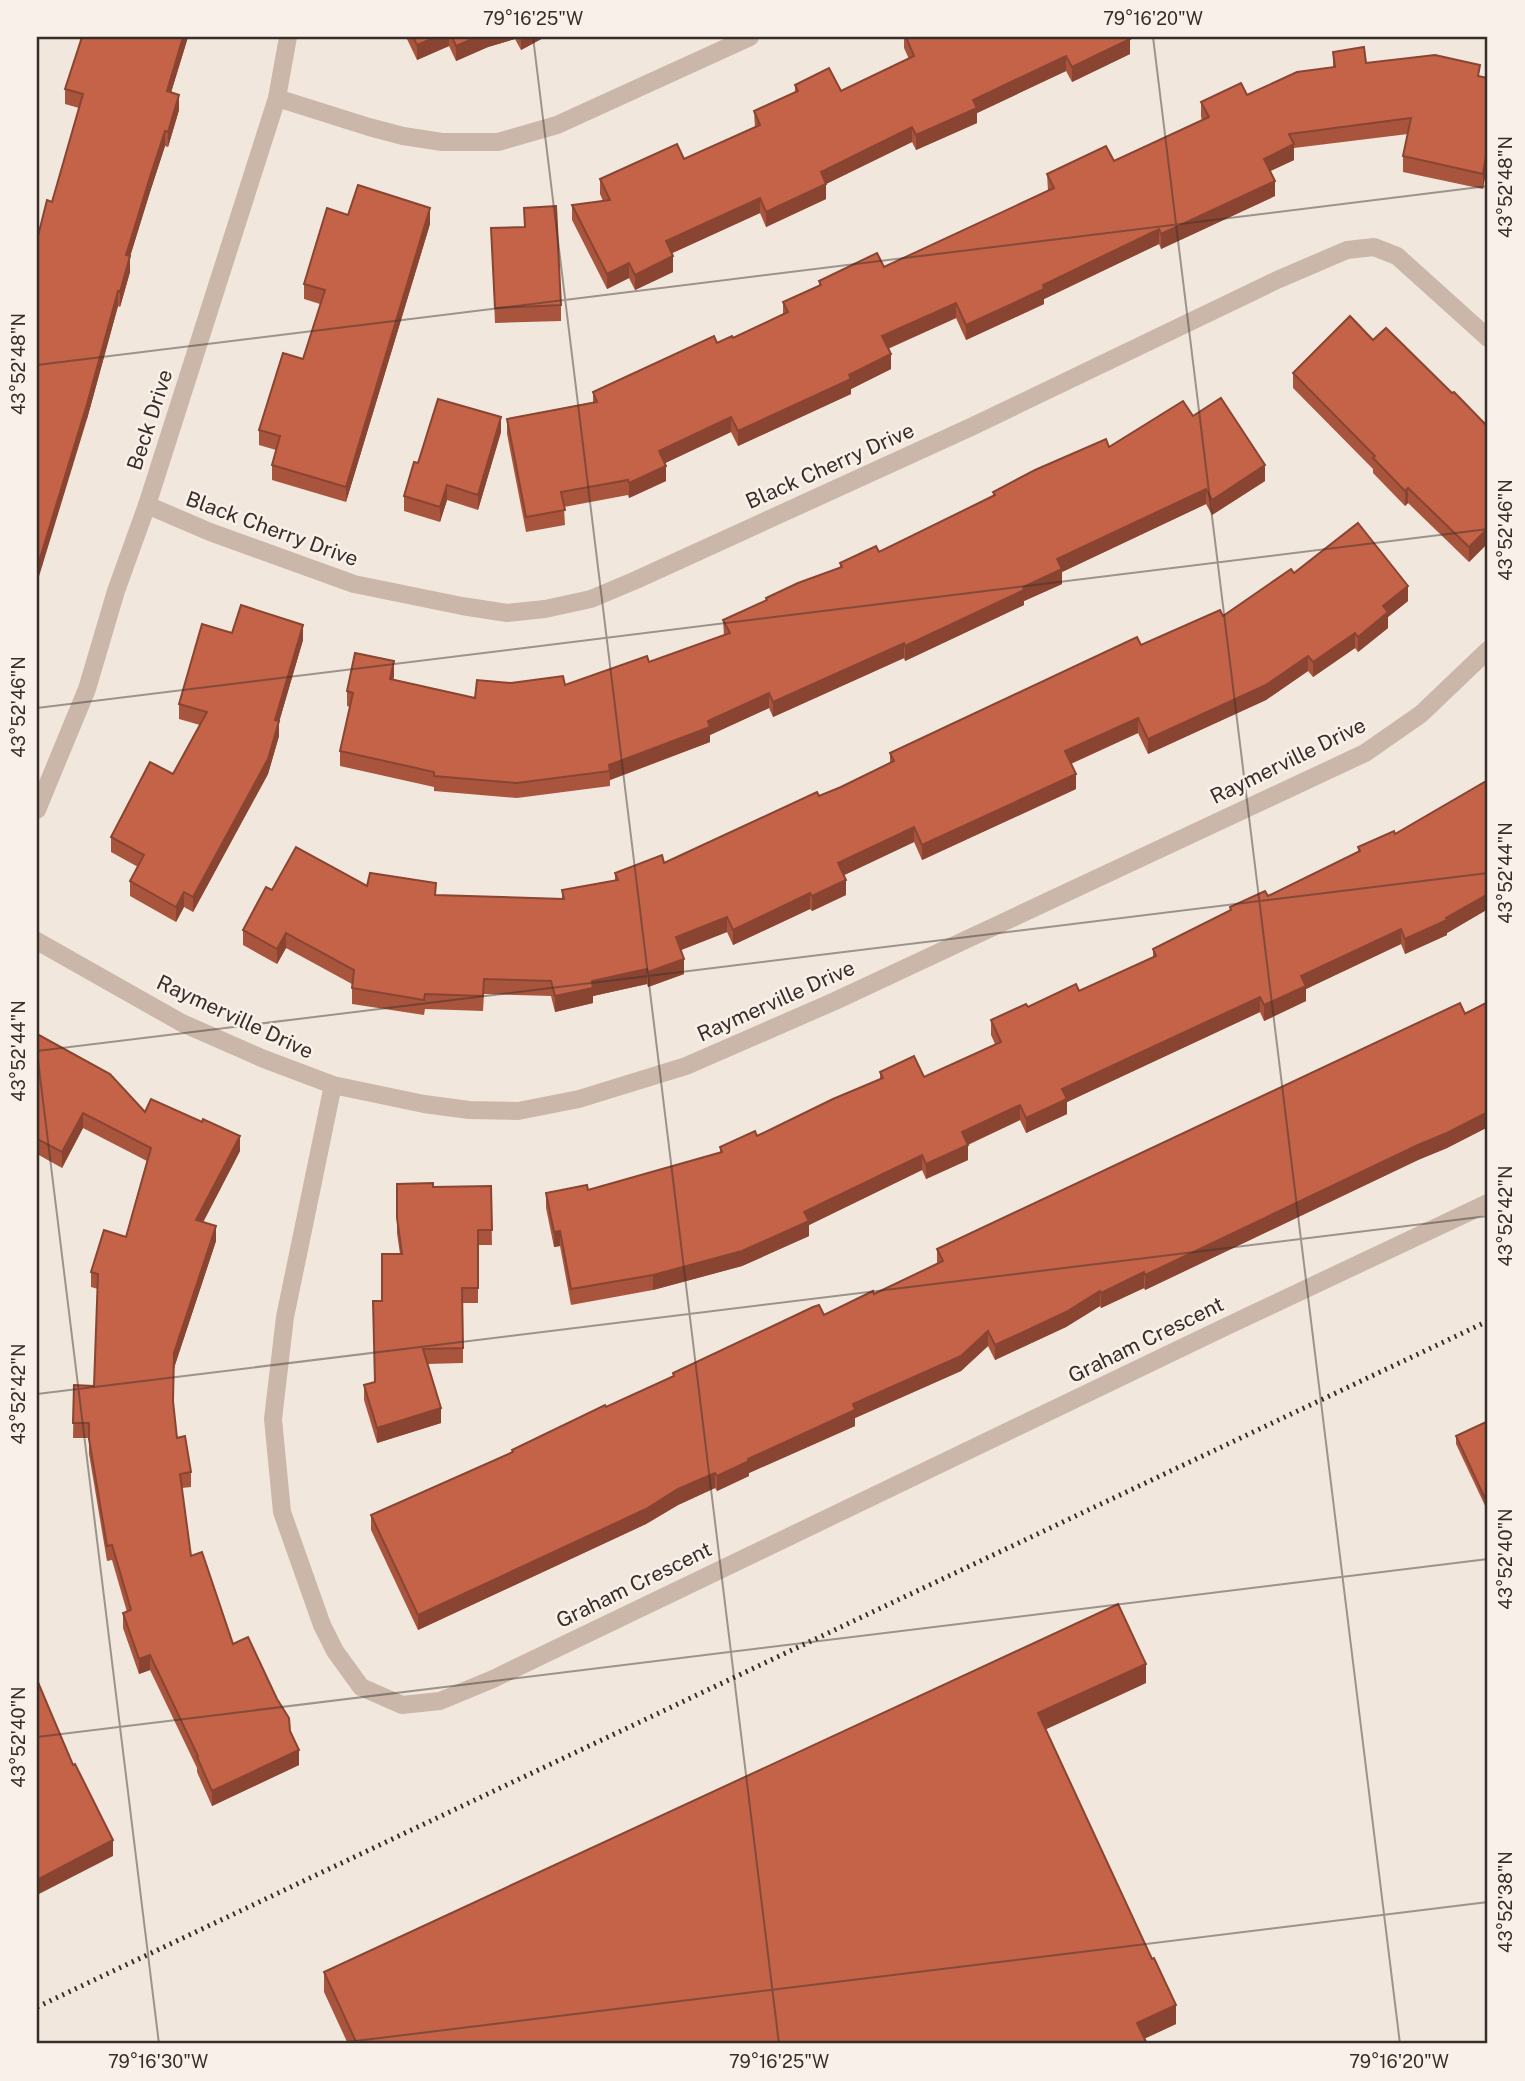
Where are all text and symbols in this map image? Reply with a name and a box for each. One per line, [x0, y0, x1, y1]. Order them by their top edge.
text: 79°16'25"W [483, 8, 583, 29]
text: 79°16'20"W [1103, 8, 1203, 29]
text: 43°52'48"N [1495, 136, 1516, 238]
text: 43°52'48"N [8, 313, 29, 415]
street label: Beck Drive [121, 366, 178, 473]
street label: Black Cherry Drive [742, 417, 918, 514]
text: 43°52'46"N [1495, 479, 1516, 581]
street label: Black Cherry Drive [182, 486, 362, 571]
text: 43°52'46"N [8, 656, 29, 758]
street label: Raymerville Drive [1206, 712, 1370, 809]
text: 43°52'44"N [1495, 822, 1516, 924]
street label: Raymerville Drive [693, 955, 859, 1047]
street label: Raymerville Drive [153, 969, 318, 1064]
text: 43°52'44"N [8, 1000, 29, 1102]
text: 43°52'42"N [1495, 1166, 1516, 1266]
street label: Graham Crescent [1064, 1291, 1228, 1388]
text: 43°52'42"N [8, 1344, 29, 1444]
text: 43°52'40"N [1495, 1508, 1516, 1610]
street label: Graham Crescent [552, 1536, 716, 1633]
text: 43°52'40"N [8, 1686, 29, 1788]
text: 43°52'38"N [1495, 1851, 1516, 1953]
text: 79°16'30"W [108, 2051, 208, 2072]
text: 79°16'25"W [729, 2051, 829, 2072]
text: 79°16'20"W [1349, 2051, 1449, 2072]

